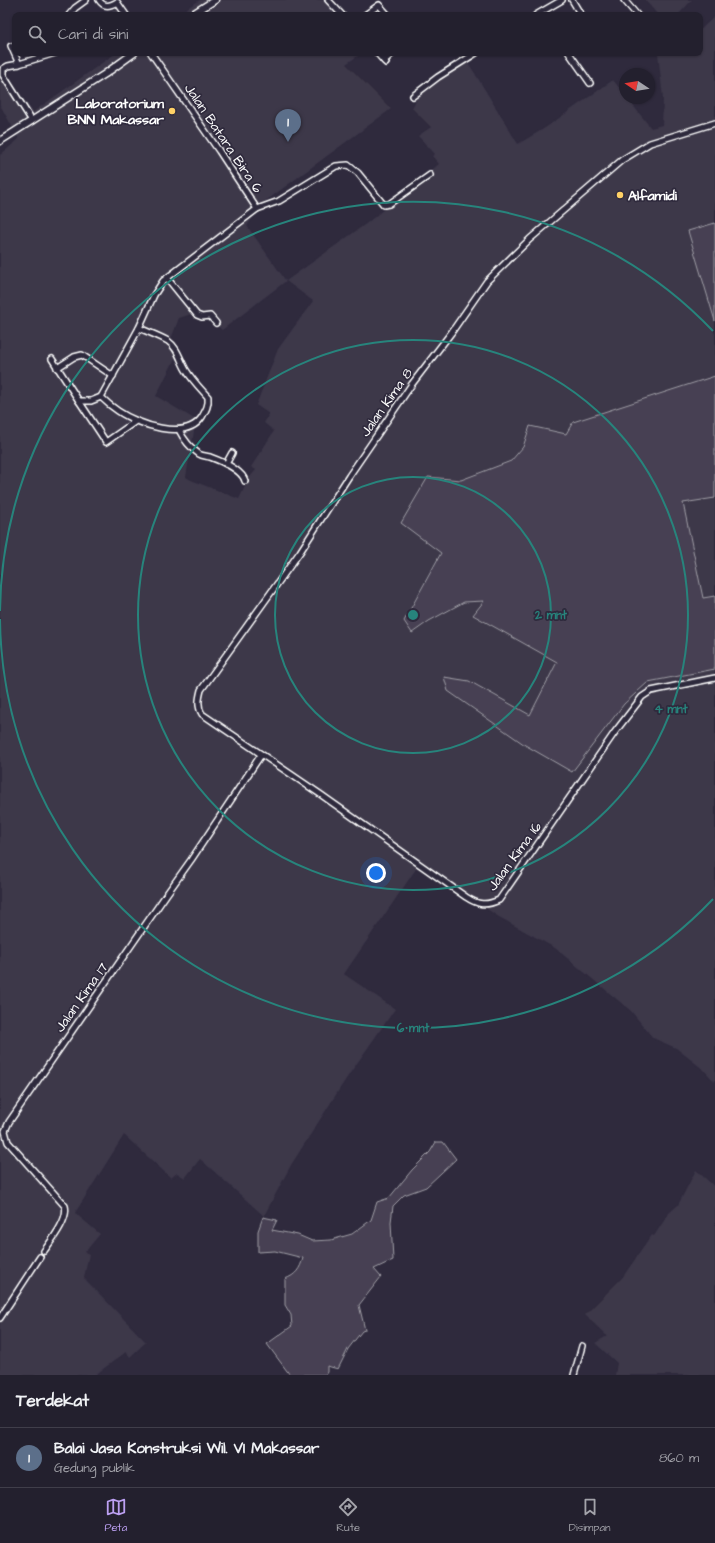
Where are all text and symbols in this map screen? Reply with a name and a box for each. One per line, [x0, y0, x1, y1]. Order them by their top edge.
search box [12, 12, 703, 56]
icon: search [26, 23, 48, 45]
text: Cari di sini [58, 24, 128, 45]
north arrow [619, 68, 655, 104]
street label: Jalan Batara Bira 6 [179, 80, 267, 197]
place label: Laboratorium BNN Makassar [68, 94, 165, 130]
marker: Laboratorium BNN Makassar [167, 106, 177, 116]
pin: 1 [275, 109, 301, 142]
place label: Alfamidi [628, 186, 678, 206]
marker: Alfamidi [615, 190, 625, 200]
street label: Jalan Kima 8 [356, 364, 418, 441]
text: 2 mnt [534, 607, 567, 624]
centre of rings [406, 608, 420, 622]
text: 4 mnt [654, 701, 688, 718]
street label: Jalan Kima 16 [483, 818, 547, 895]
your location [366, 863, 386, 883]
street label: Jalan Kima 17 [50, 958, 113, 1037]
text: 6 mnt [397, 1020, 429, 1037]
text: Terdekat [16, 1389, 89, 1413]
text: Balai Jasa Konstruksi Wil. VI Makassar [54, 1438, 319, 1459]
text: 1 [28, 1449, 30, 1467]
text: 860 m [659, 1449, 699, 1467]
text: Gedung publik [54, 1459, 135, 1477]
tab: Peta [104, 1496, 127, 1535]
tab: Rute [336, 1496, 360, 1535]
tab: Disimpan [569, 1496, 611, 1535]

